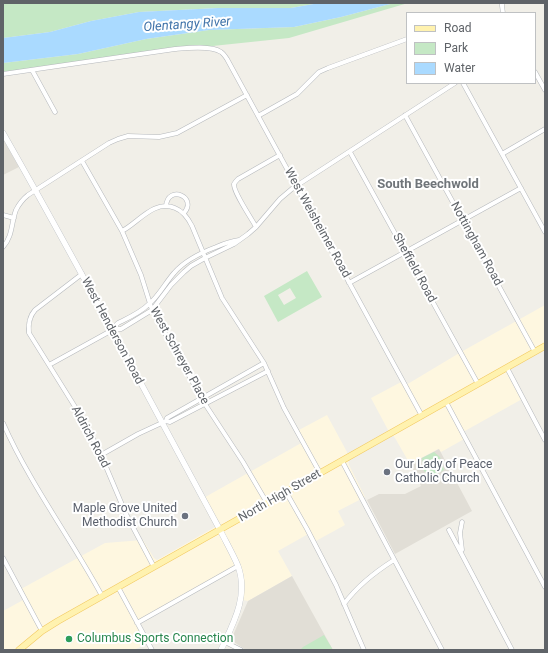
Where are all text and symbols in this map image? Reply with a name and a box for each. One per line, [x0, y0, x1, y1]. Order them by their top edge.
legend [406, 12, 536, 84]
water label: Olentangy River [143, 14, 231, 36]
text: Road [444, 21, 472, 35]
text: Park [444, 41, 468, 55]
text: Water [444, 61, 475, 75]
street label: West Weisheimer Road [281, 166, 353, 280]
district label: South Beechwold [377, 177, 479, 193]
street label: Nottingham Road [447, 200, 505, 288]
street label: Sheffield Road [389, 231, 439, 305]
street label: West Henderson Road [78, 275, 146, 387]
street label: West Schreyer Place [146, 305, 212, 407]
street label: Aldrich Road [68, 404, 112, 470]
place label: Our Lady of Peace Catholic Church [395, 458, 492, 486]
street label: North High Street [236, 467, 324, 525]
marker: Our Lady of Peace Catholic Church [382, 467, 392, 477]
place label: Maple Grove United Methodist Church [73, 502, 177, 530]
marker: Maple Grove United Methodist Church [180, 511, 190, 521]
place label: Columbus Sports Connection [77, 632, 233, 646]
marker: Columbus Sports Connection [64, 634, 74, 644]

